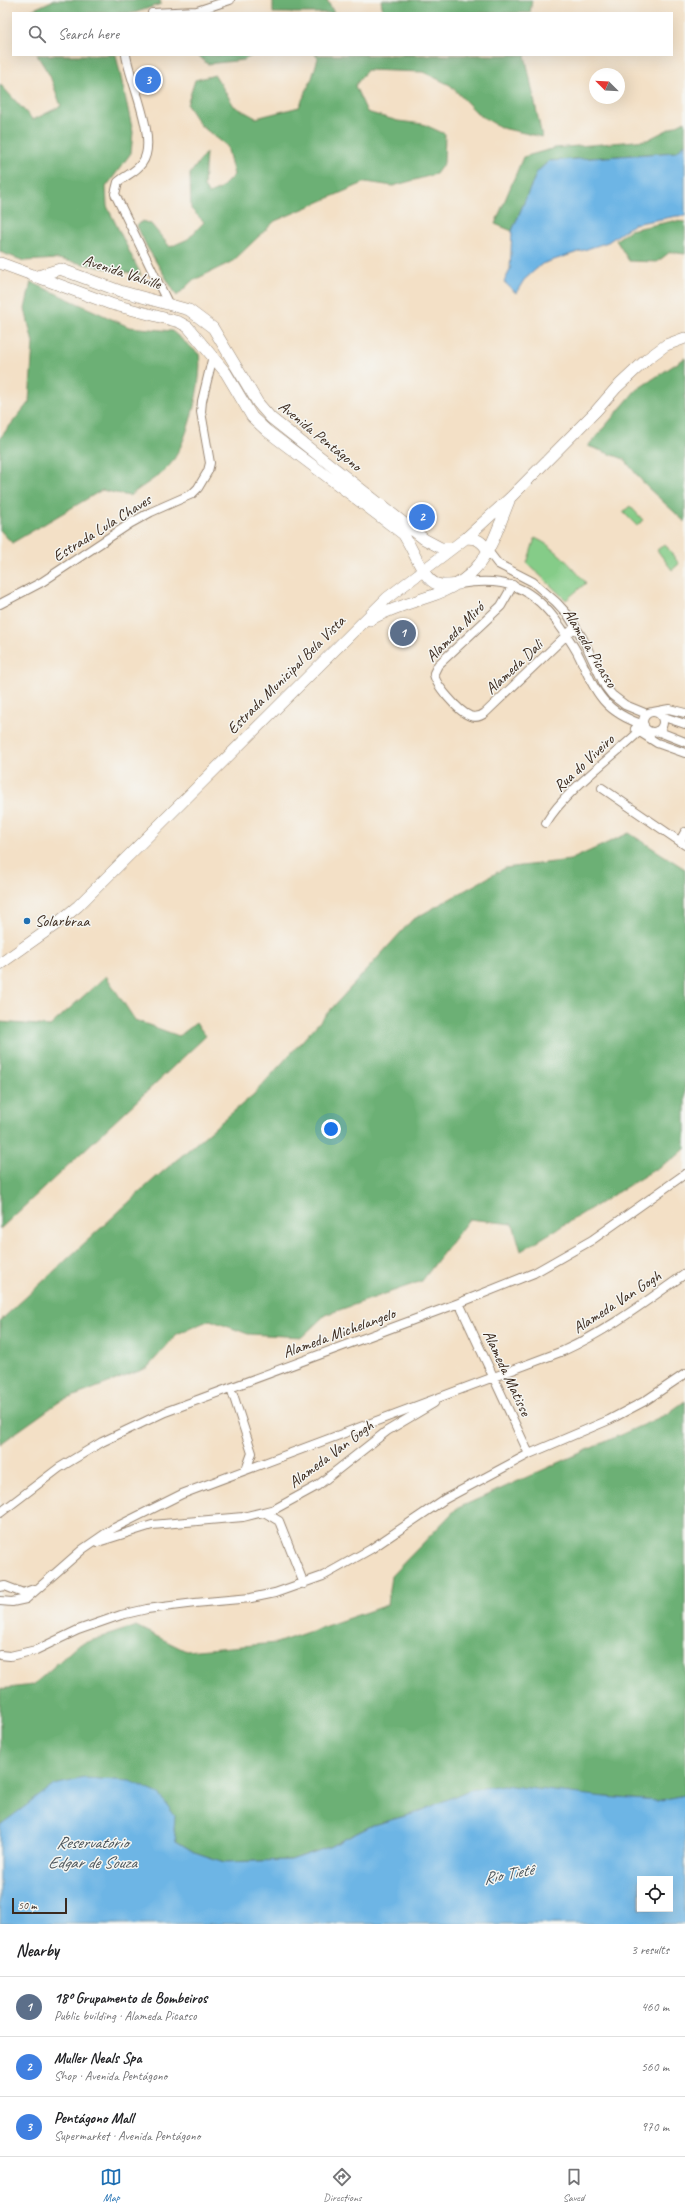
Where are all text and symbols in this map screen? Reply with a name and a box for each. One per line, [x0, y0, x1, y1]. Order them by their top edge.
search box [12, 12, 673, 56]
icon: search [26, 23, 48, 45]
text: Search here [58, 25, 119, 44]
pin: 3 [135, 65, 161, 95]
north arrow [589, 68, 625, 104]
street label: Avenida Valville [80, 250, 165, 295]
street label: Avenida Pentágono [274, 396, 367, 477]
street label: Estrada Lula Chaves [49, 489, 156, 566]
pin: 2 [409, 502, 435, 532]
street label: Alameda Miró [422, 596, 490, 666]
street label: Alameda Picasso [559, 605, 622, 692]
street label: Estrada Municipal Bela Vista [223, 611, 350, 738]
pin: 1 [390, 618, 416, 648]
street label: Alameda Dali [481, 634, 548, 699]
street label: Rua do Viveiro [549, 729, 620, 796]
place label: Solarbraa [35, 911, 90, 931]
marker: Solarbraa [22, 916, 32, 926]
your location [321, 1119, 341, 1139]
street label: Alameda Van Gogh [569, 1266, 665, 1338]
street label: Alameda Michelangelo [280, 1303, 400, 1363]
street label: Alameda Matisse [478, 1327, 536, 1421]
street label: Alameda Van Gogh [285, 1415, 378, 1492]
water label: Reservatório Edgar de Souza [48, 1832, 138, 1873]
water label: Rio Tietê [481, 1858, 539, 1889]
map controls [637, 1876, 673, 1912]
button: locate [637, 1876, 673, 1912]
scale bar [12, 1896, 67, 1915]
text: 50 m [18, 1898, 37, 1912]
text: Nearby [16, 1940, 59, 1961]
text: 3 results [631, 1942, 669, 1958]
text: 18º Grupamento de Bombeiros [54, 1989, 207, 2008]
text: 1 [26, 1999, 32, 2015]
text: 460 m [641, 1999, 669, 2015]
text: Public building · Alameda Picasso [54, 2008, 196, 2024]
text: Muller Neals Spa [54, 2049, 142, 2068]
text: 2 [26, 2059, 32, 2075]
text: 560 m [641, 2059, 669, 2075]
text: Shop · Avenida Pentágono [54, 2068, 167, 2084]
text: Pentágono Mall [54, 2109, 134, 2128]
text: 3 [26, 2119, 32, 2135]
text: 970 m [641, 2119, 669, 2135]
text: Supermarket · Avenida Pentágono [54, 2128, 200, 2144]
tab: Map [100, 2166, 122, 2204]
tab: Directions [323, 2166, 362, 2204]
tab: Saved [563, 2166, 585, 2204]

